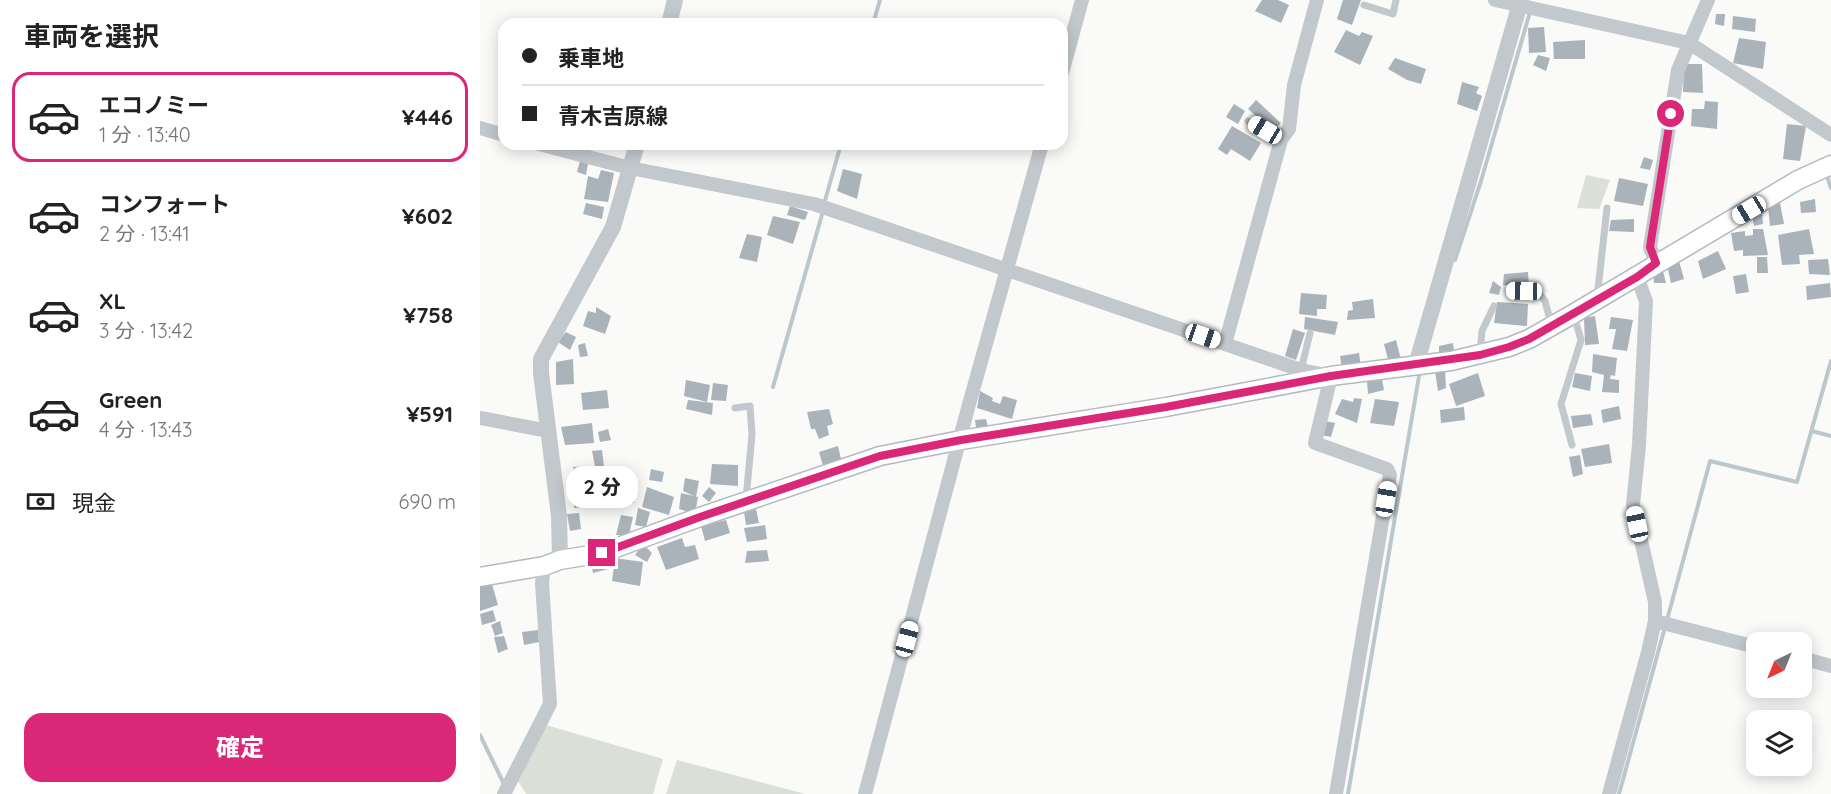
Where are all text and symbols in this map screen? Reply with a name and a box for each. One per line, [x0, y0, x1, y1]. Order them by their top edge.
text: 車両を選択 [24, 19, 159, 53]
text: 乗車地 [558, 44, 624, 72]
icon: car [27, 90, 81, 144]
text: エコノミー [99, 91, 209, 119]
route start [1657, 100, 1684, 127]
text: 青木吉原線 [558, 102, 668, 130]
text: ¥446 [402, 103, 453, 131]
car [1245, 113, 1285, 147]
text: 1 分 · 13:40 [99, 122, 191, 147]
icon: car [27, 189, 81, 243]
text: コンフォート [99, 190, 230, 218]
car [1729, 193, 1769, 227]
text: ¥602 [402, 202, 453, 230]
text: 2 分 · 13:41 [99, 221, 190, 246]
car [1506, 282, 1542, 300]
text: XL [99, 287, 126, 315]
icon: car [27, 288, 81, 342]
text: ¥758 [403, 301, 453, 329]
text: 3 分 · 13:42 [99, 318, 193, 343]
car [1183, 322, 1223, 350]
text: Green [99, 386, 162, 414]
icon: car [27, 387, 81, 441]
text: ¥591 [406, 400, 453, 428]
text: 4 分 · 13:43 [99, 417, 192, 442]
callout: 2 分 [566, 466, 638, 508]
text: 2 分 [584, 474, 620, 499]
car [1374, 480, 1398, 518]
icon: cash [24, 485, 57, 518]
text: 現金 [72, 489, 116, 517]
text: 690 m [398, 489, 456, 514]
car [1624, 505, 1650, 543]
route end [588, 539, 615, 566]
car [894, 619, 920, 659]
north arrow [1746, 632, 1812, 698]
map controls [1746, 632, 1812, 776]
button: layers [1746, 710, 1812, 776]
button: 確定 [24, 713, 456, 782]

